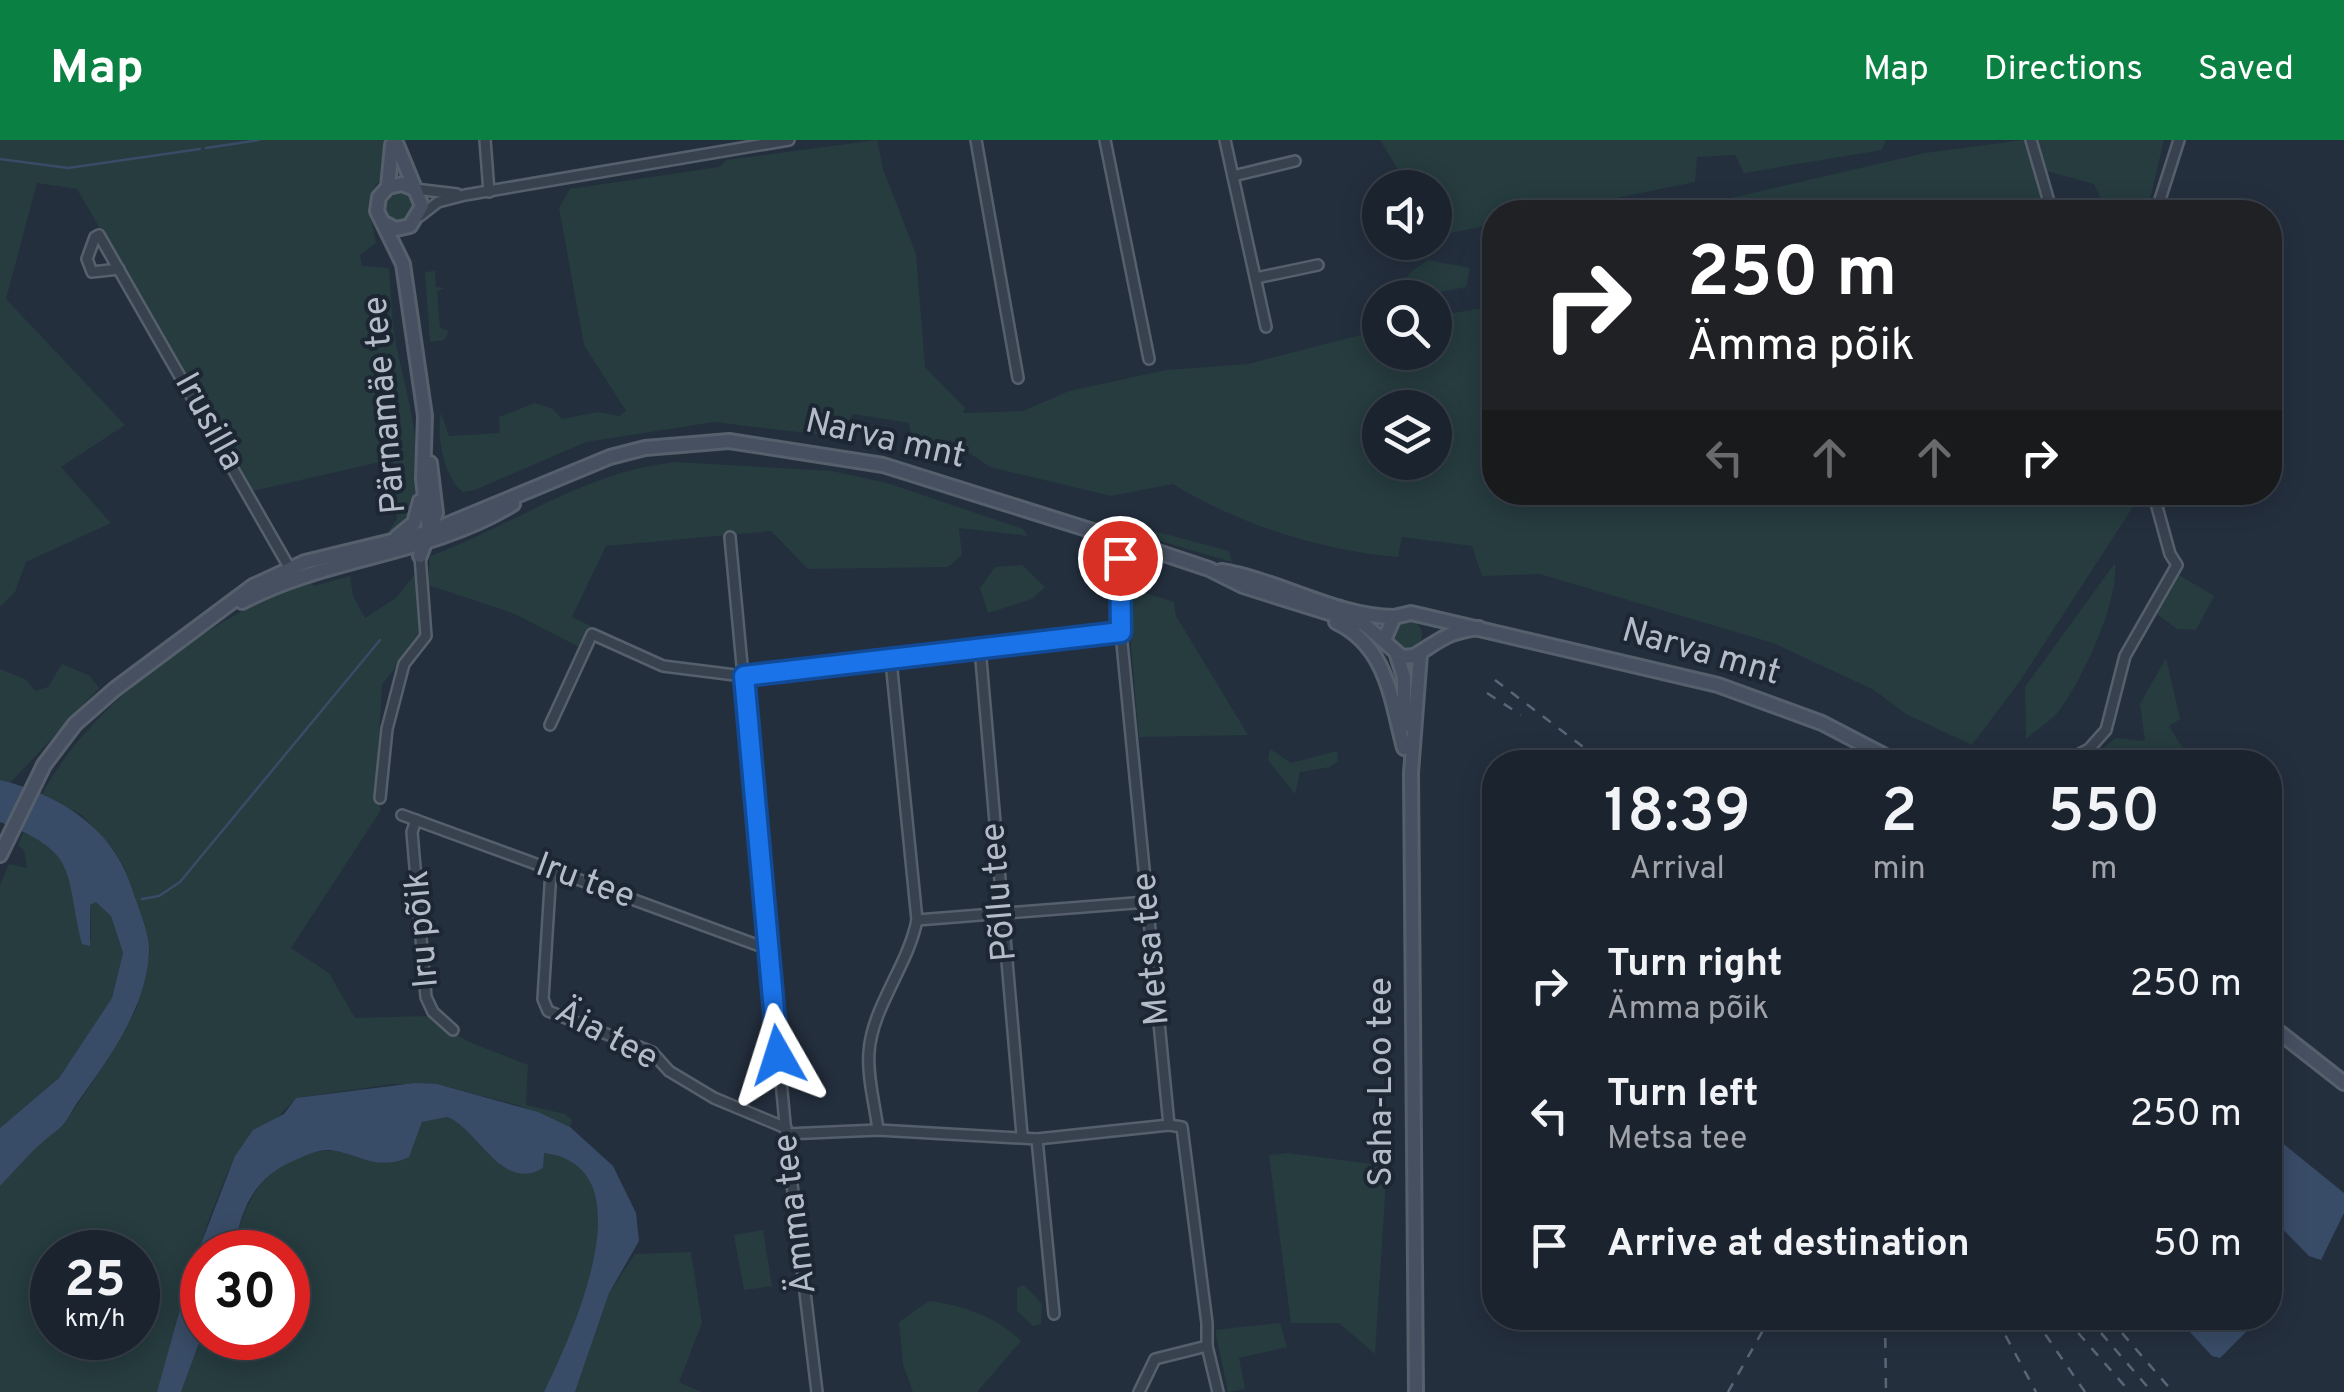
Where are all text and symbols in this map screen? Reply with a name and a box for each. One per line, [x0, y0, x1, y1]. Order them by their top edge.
text: Map [50, 40, 144, 100]
text: Map [1863, 48, 1929, 92]
text: Directions [1984, 48, 2143, 92]
text: Saved [2198, 48, 2294, 92]
map controls [1362, 170, 1452, 480]
button: sound [1362, 170, 1452, 260]
text: 250 m [1687, 232, 1897, 321]
icon: right [1522, 240, 1652, 370]
button: search [1362, 280, 1452, 370]
street label: Pärnamäe tee [355, 294, 417, 516]
text: Ämma põik [1687, 319, 1915, 376]
street label: Irusilla [163, 365, 253, 479]
button: layers [1362, 390, 1452, 480]
street label: Narva mnt [801, 400, 969, 480]
icon: left [1697, 430, 1752, 485]
icon: ahead [1802, 430, 1857, 485]
icon: ahead [1907, 430, 1962, 485]
icon: right [2012, 430, 2067, 485]
pin [1078, 516, 1163, 601]
icon: arrive [1093, 531, 1148, 586]
street label: Narva mnt [1617, 609, 1785, 697]
text: 18:39 [1604, 777, 1751, 853]
text: 2 [1881, 777, 1918, 853]
text: 550 [2048, 777, 2160, 853]
street label: Põllu tee [972, 821, 1028, 963]
street label: Iru tee [529, 844, 641, 920]
text: Arrival [1630, 850, 1725, 890]
text: min [1873, 850, 1926, 890]
text: m [2090, 850, 2117, 890]
street label: Iru põik [396, 868, 450, 990]
street label: Metsa tee [1123, 871, 1181, 1027]
text: Turn right [1607, 941, 1782, 990]
icon: right [1522, 958, 1577, 1013]
text: 250 m [2130, 961, 2242, 1010]
street label: Saha-Loo tee [1360, 977, 1404, 1187]
text: Ämma põik [1607, 990, 1769, 1030]
street label: Äia tee [547, 991, 665, 1081]
position arrow [726, 1003, 830, 1107]
text: Turn left [1607, 1071, 1759, 1120]
icon: left [1522, 1088, 1577, 1143]
text: 250 m [2130, 1091, 2242, 1140]
text: Metsa tee [1607, 1120, 1747, 1160]
street label: Ämma tee [764, 1131, 828, 1297]
icon: arrive [1522, 1218, 1577, 1273]
text: Arrive at destination [1607, 1221, 1970, 1270]
text: 50 m [2153, 1221, 2242, 1270]
speed limit sign: 30 [180, 1230, 310, 1360]
text: 25 [64, 1251, 126, 1314]
text: km/h [65, 1304, 125, 1336]

